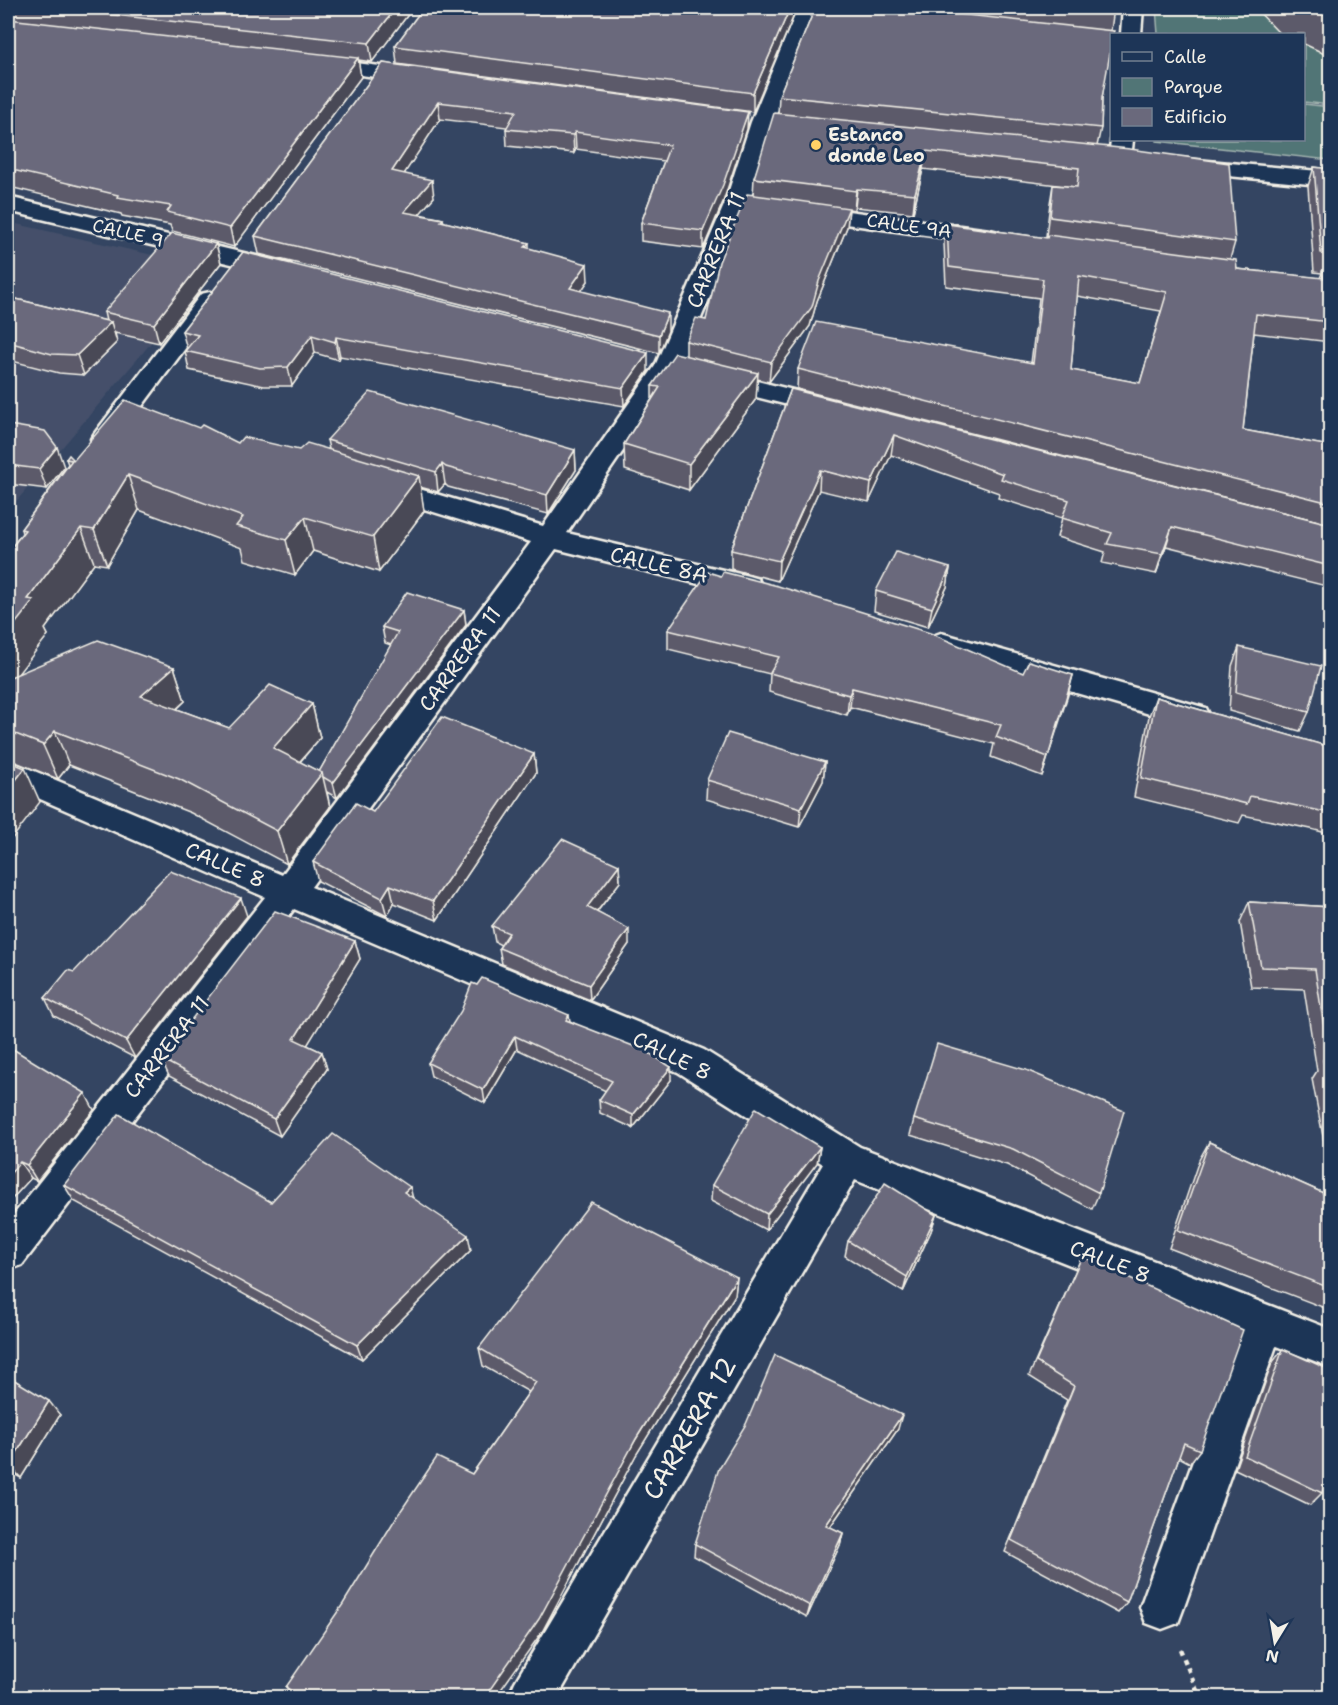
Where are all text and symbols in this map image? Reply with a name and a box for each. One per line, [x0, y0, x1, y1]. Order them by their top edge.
legend [1110, 33, 1305, 141]
text: Calle [1164, 45, 1207, 69]
text: Parque [1164, 75, 1223, 99]
text: Edificio [1164, 105, 1227, 129]
place label: Estanco donde Leo [828, 123, 925, 168]
marker: Estanco donde Leo [809, 138, 823, 152]
street label: CARRERA 11 [680, 188, 752, 312]
street label: CALLE 9A [865, 208, 953, 244]
street label: CALLE 9 [90, 213, 166, 253]
street label: CALLE 8A [607, 540, 711, 590]
street label: CARRERA 11 [412, 601, 508, 717]
street label: CALLE 8 [181, 836, 269, 894]
street label: CARRERA 11 [118, 990, 216, 1104]
street label: CALLE 8 [628, 1025, 716, 1087]
street label: CALLE 8 [1066, 1234, 1154, 1290]
street label: CARRERA 12 [634, 1350, 744, 1506]
north arrow [1245, 1612, 1305, 1672]
text: N [1264, 1645, 1280, 1668]

